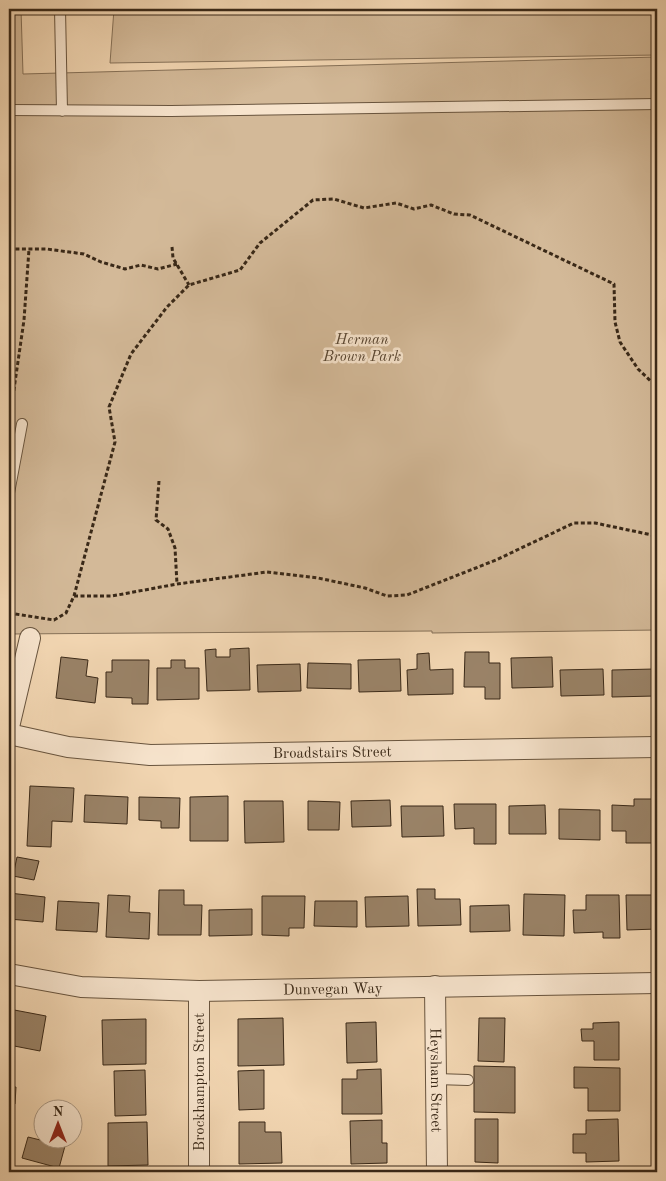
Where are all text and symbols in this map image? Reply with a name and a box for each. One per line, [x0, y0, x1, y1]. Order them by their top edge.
park label: Herman Brown Park [322, 333, 401, 365]
street label: Broadstairs Street [272, 745, 392, 762]
street label: Dunvegan Way [283, 982, 383, 999]
street label: Brockhampton Street [193, 1013, 208, 1151]
street label: Heysham Street [426, 1028, 443, 1132]
north arrow [32, 1098, 82, 1148]
text: N [53, 1105, 64, 1119]

